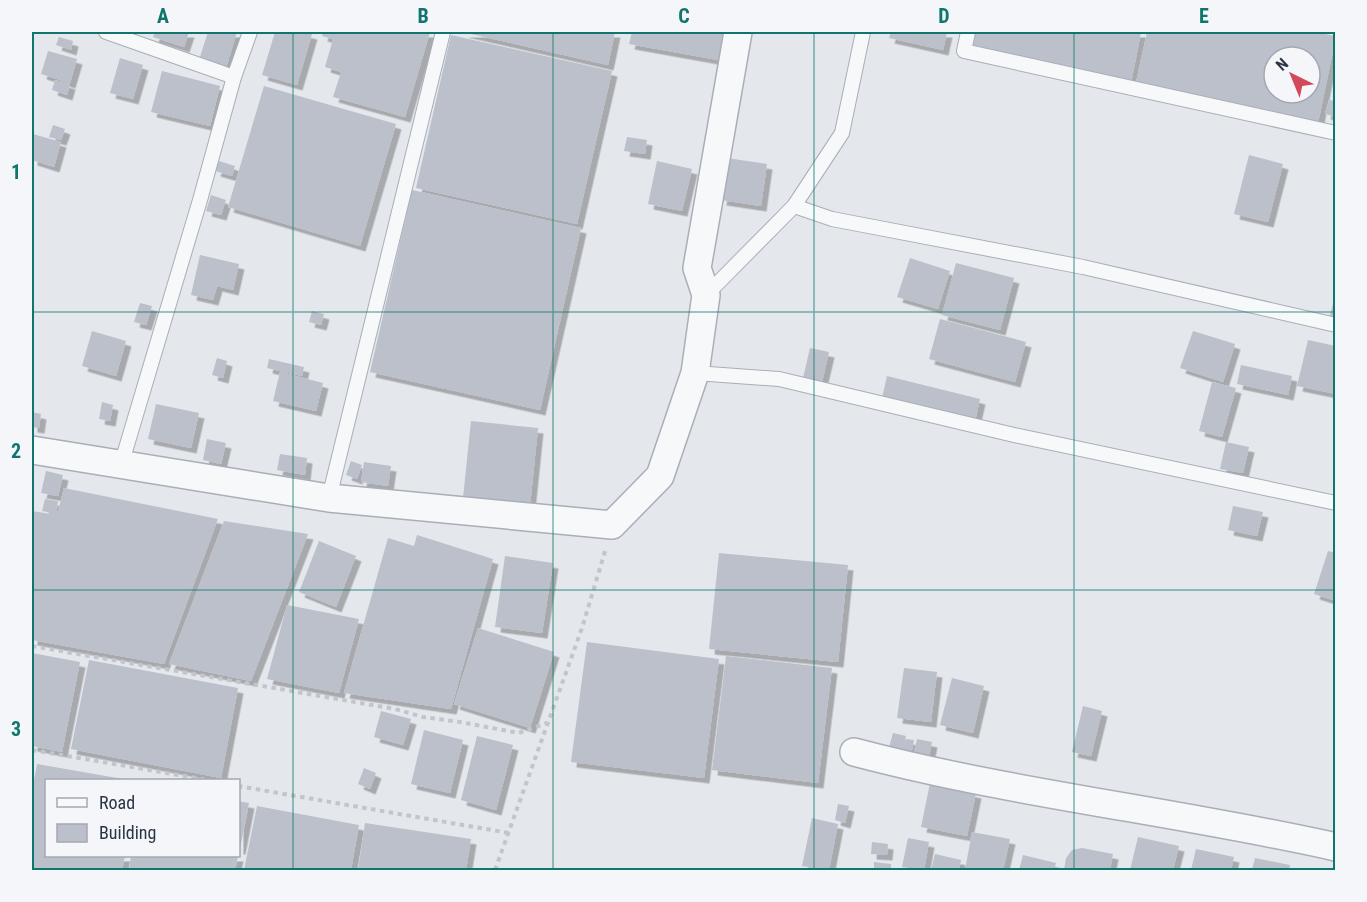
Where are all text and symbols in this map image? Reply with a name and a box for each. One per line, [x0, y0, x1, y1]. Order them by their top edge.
text: A [157, 4, 169, 28]
text: B [417, 4, 429, 28]
text: C [678, 4, 690, 28]
text: D [938, 4, 950, 28]
text: E [1199, 4, 1209, 28]
north arrow [1262, 45, 1322, 105]
text: N [1272, 54, 1292, 75]
text: 1 [11, 160, 21, 184]
text: 2 [11, 439, 21, 463]
text: 3 [11, 717, 21, 741]
legend [45, 779, 240, 857]
text: Road [99, 792, 135, 813]
text: Building [99, 822, 156, 843]

